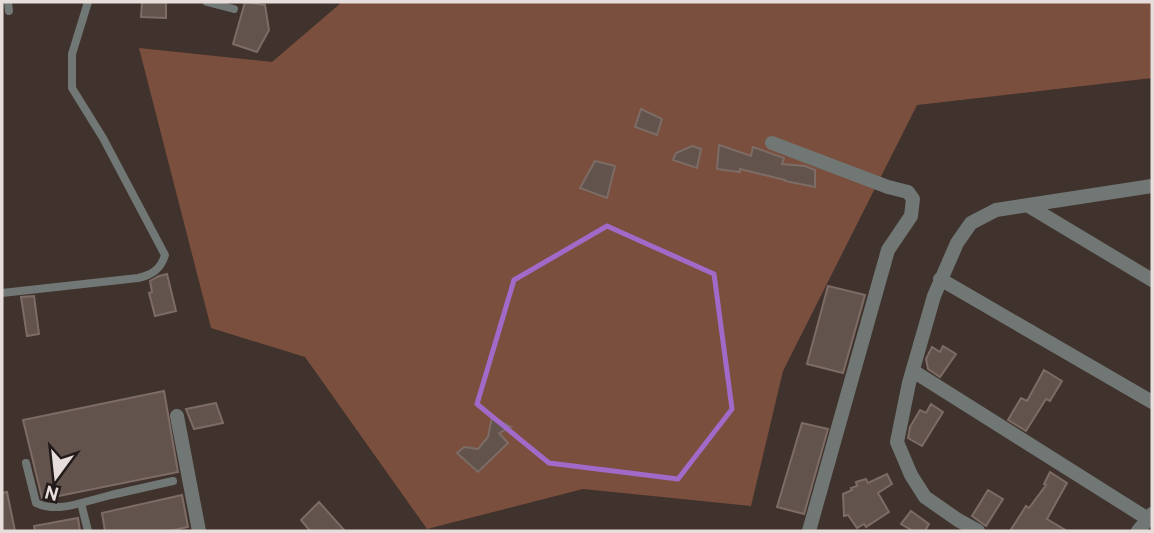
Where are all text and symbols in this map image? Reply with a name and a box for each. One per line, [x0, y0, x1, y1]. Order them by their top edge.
north arrow [21, 442, 91, 512]
text: N [42, 478, 62, 505]

